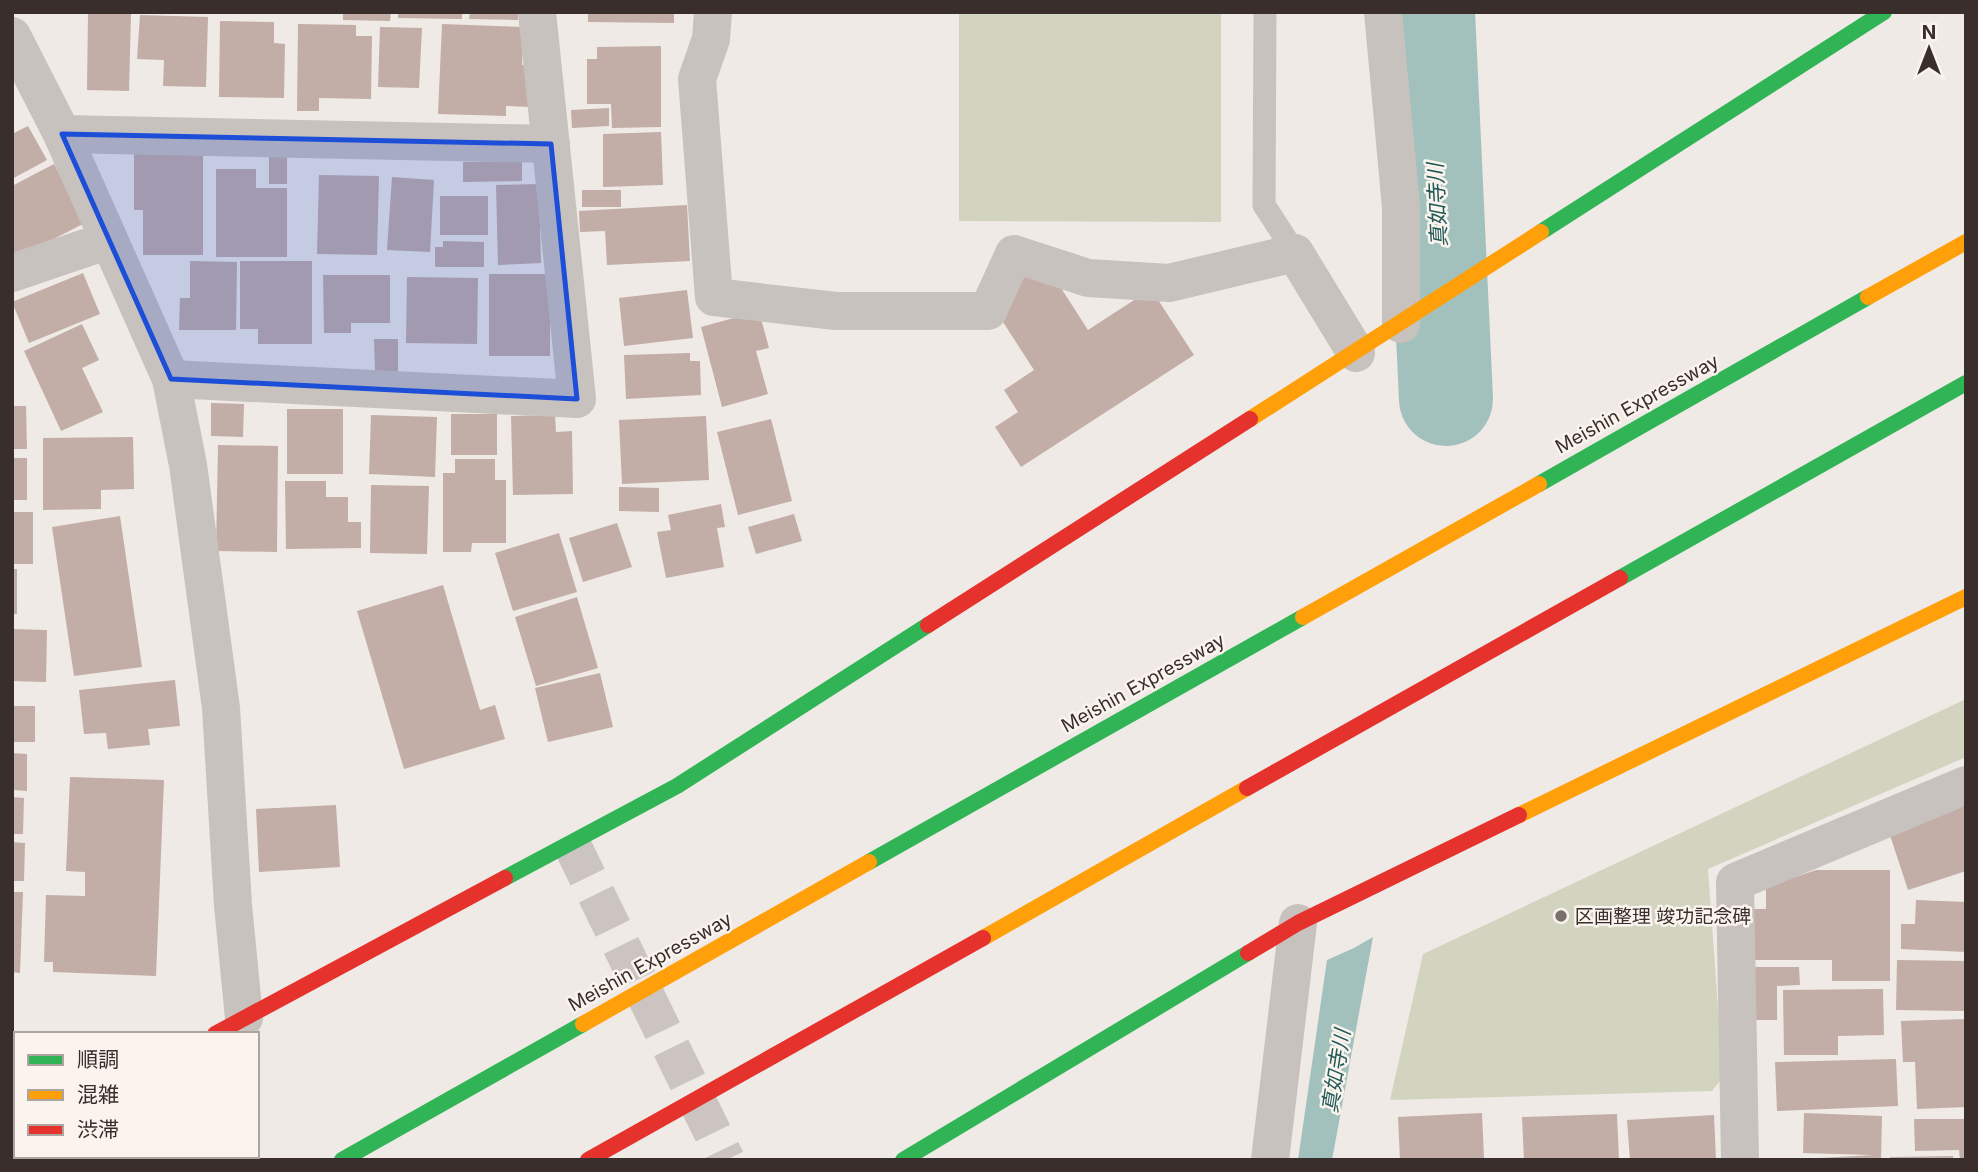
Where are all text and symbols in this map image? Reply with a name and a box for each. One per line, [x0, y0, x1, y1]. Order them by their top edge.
north arrow [1894, 14, 1964, 84]
text: N [1922, 21, 1936, 44]
water label: 真如寺川 [1422, 160, 1452, 248]
street label: Meishin Expressway [1551, 349, 1723, 458]
street label: Meishin Expressway [1057, 628, 1229, 737]
place label: 区画整理 竣功記念碑 [1575, 905, 1751, 928]
street label: Meishin Expressway [564, 907, 736, 1016]
marker: 区画整理 竣功記念碑 [1553, 908, 1569, 924]
water label: 真如寺川 [1317, 1026, 1355, 1114]
legend [14, 1032, 259, 1158]
text: 順調 [77, 1047, 119, 1072]
text: 混雑 [77, 1082, 119, 1107]
text: 渋滞 [77, 1117, 119, 1142]

